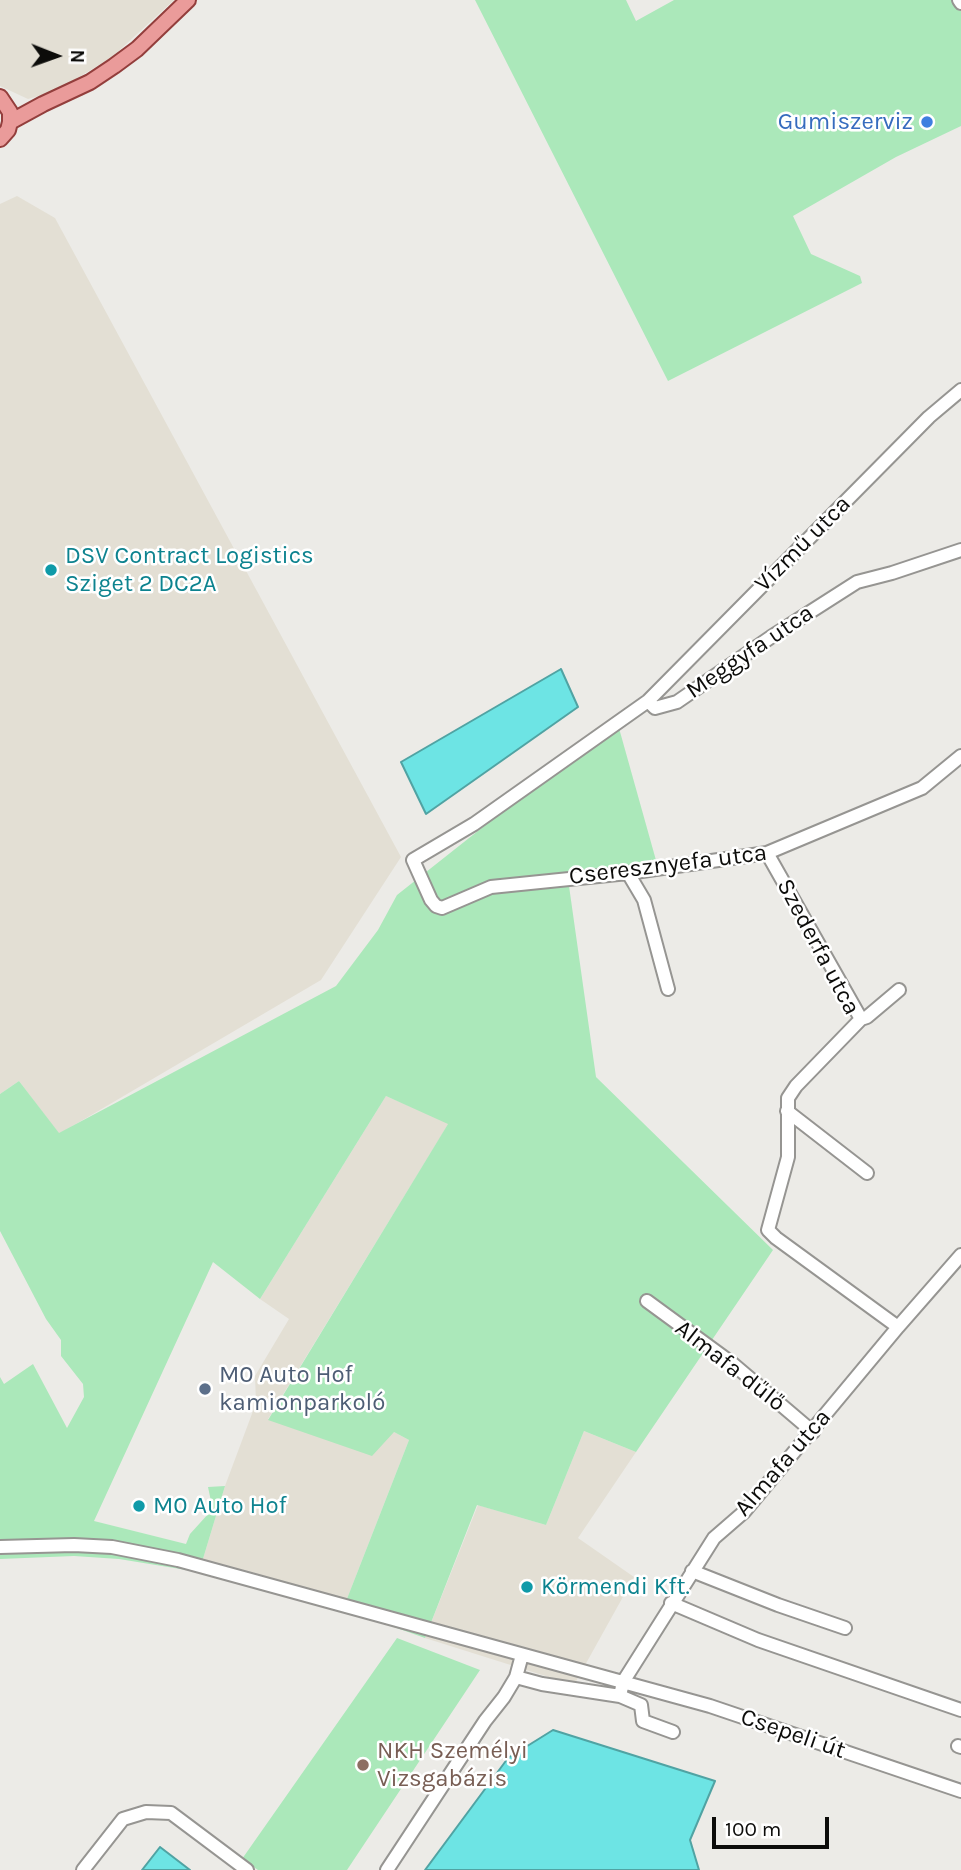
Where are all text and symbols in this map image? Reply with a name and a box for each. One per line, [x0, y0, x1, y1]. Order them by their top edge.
north arrow [21, 21, 91, 91]
text: N [66, 49, 88, 63]
place label: Gumiszerviz [778, 108, 913, 136]
marker: Gumiszerviz [919, 114, 935, 130]
street label: Vízmű utca [749, 490, 857, 598]
place label: DSV Contract Logistics Sziget 2 DC2A [65, 542, 314, 598]
marker: DSV Contract Logistics Sziget 2 DC2A [43, 562, 59, 578]
street label: Meggyfa utca [681, 599, 819, 705]
street label: Cseresznyefa utca [568, 839, 768, 891]
street label: Szederfa utca [770, 874, 866, 1020]
street label: Almafa dűlő [669, 1314, 791, 1418]
place label: M0 Auto Hof kamionparkoló [219, 1361, 385, 1417]
marker: M0 Auto Hof kamionparkoló [197, 1381, 213, 1397]
street label: Almafa utca [729, 1404, 837, 1522]
place label: M0 Auto Hof [153, 1492, 287, 1520]
marker: M0 Auto Hof [131, 1498, 147, 1514]
place label: Körmendi Kft. [541, 1573, 690, 1601]
marker: Körmendi Kft. [519, 1579, 535, 1595]
street label: Csepeli út [737, 1703, 849, 1765]
place label: NKH Személyi Vizsgabázis [377, 1737, 528, 1793]
marker: NKH Személyi Vizsgabázis [355, 1757, 371, 1773]
scale bar [716, 1804, 833, 1848]
text: 100 m [725, 1817, 782, 1841]

